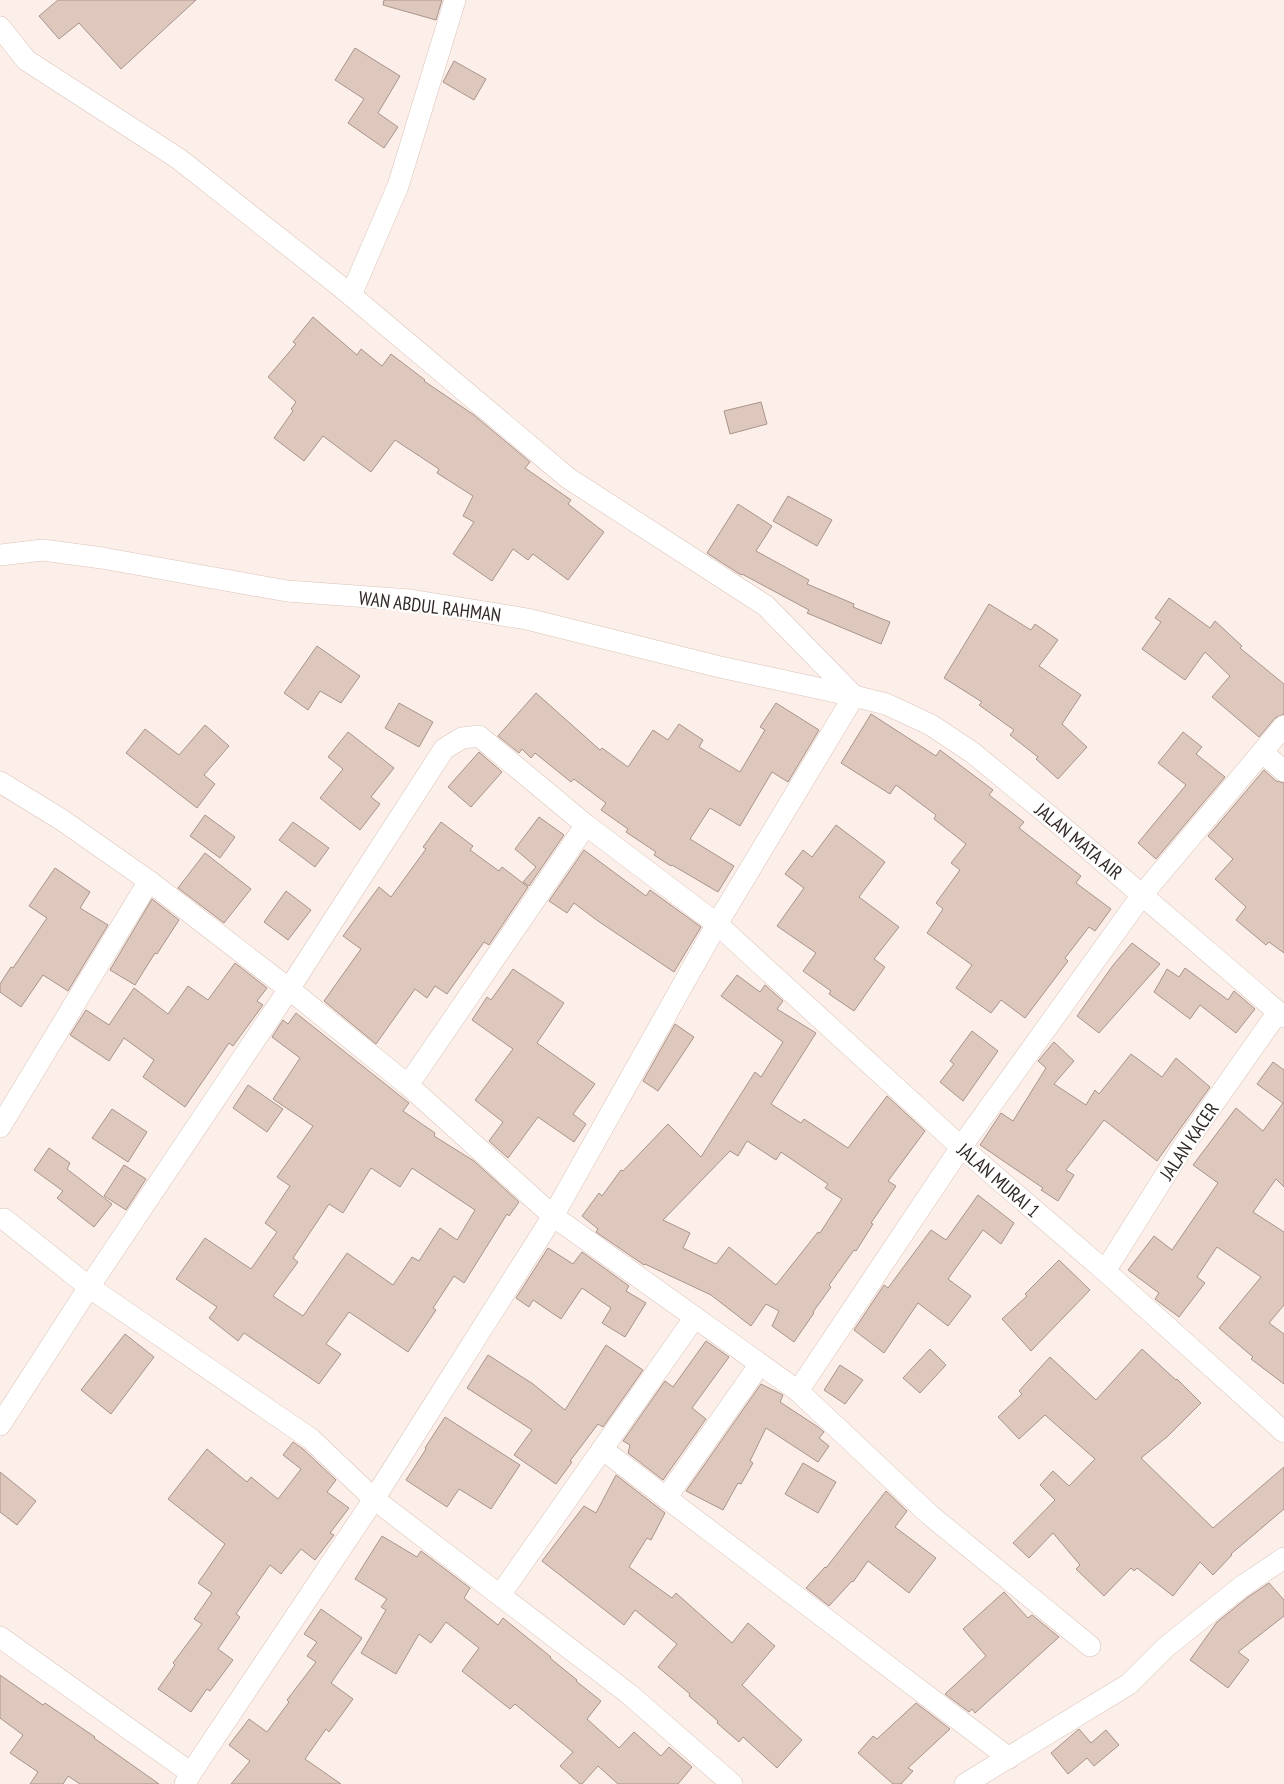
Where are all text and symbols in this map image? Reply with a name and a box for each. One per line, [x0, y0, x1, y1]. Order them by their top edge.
street label: WAN ABDUL RAHMAN [357, 585, 503, 627]
street label: JALAN MATA AIR [1030, 797, 1128, 884]
street label: JALAN KACER [1154, 1098, 1224, 1185]
street label: JALAN MURAI 1 [952, 1137, 1045, 1222]

